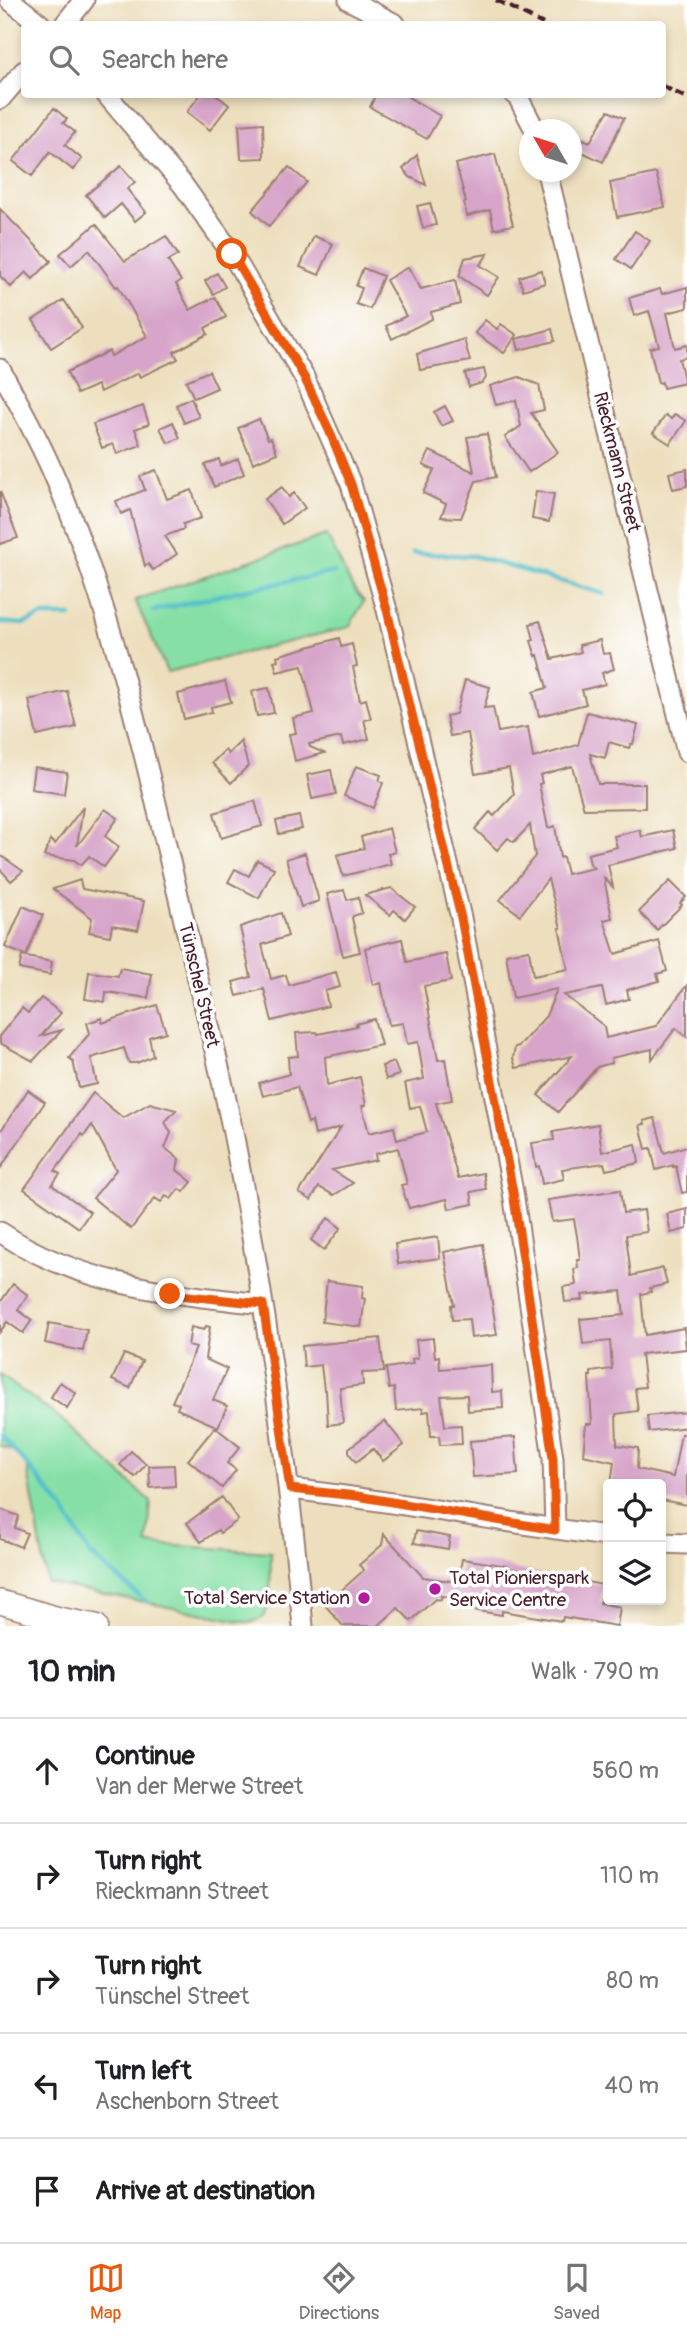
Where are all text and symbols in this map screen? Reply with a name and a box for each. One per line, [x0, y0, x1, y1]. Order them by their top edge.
search box [21, 21, 666, 98]
icon: search [45, 41, 83, 79]
text: Search here [101, 44, 228, 76]
north arrow [519, 119, 582, 182]
route start [216, 238, 247, 269]
street label: Rieckmann Street [588, 389, 646, 535]
street label: Tünschel Street [173, 920, 225, 1050]
route end [154, 1278, 185, 1309]
map controls [603, 1479, 666, 1605]
button: locate [603, 1479, 666, 1542]
button: layers [603, 1542, 666, 1605]
place label: Total Pionierspark Service Centre [449, 1566, 589, 1612]
marker: Total Pionierspark Service Centre [427, 1581, 443, 1597]
place label: Total Service Station [184, 1586, 350, 1610]
marker: Total Service Station [356, 1590, 372, 1606]
text: 10 min [28, 1653, 115, 1690]
text: Walk · 790 m [531, 1657, 659, 1686]
text: Continue [95, 1740, 195, 1772]
icon: ahead [28, 1752, 66, 1790]
text: 560 m [592, 1756, 659, 1785]
text: Van der Merwe Street [95, 1772, 303, 1801]
text: Turn right [95, 1845, 201, 1877]
icon: right [28, 1857, 66, 1895]
text: 110 m [600, 1861, 659, 1890]
text: Rieckmann Street [95, 1877, 269, 1906]
text: Turn right [95, 1950, 201, 1982]
icon: right [28, 1962, 66, 2000]
text: 80 m [606, 1966, 659, 1995]
text: Tünschel Street [95, 1982, 249, 2011]
text: Turn left [95, 2055, 191, 2087]
icon: left [28, 2067, 66, 2105]
text: 40 m [605, 2071, 659, 2100]
text: Aschenborn Street [95, 2087, 279, 2116]
icon: arrive [28, 2172, 66, 2210]
text: Arrive at destination [95, 2175, 315, 2207]
tab: Map [87, 2259, 125, 2325]
tab: Directions [299, 2259, 379, 2325]
tab: Saved [553, 2259, 600, 2325]

